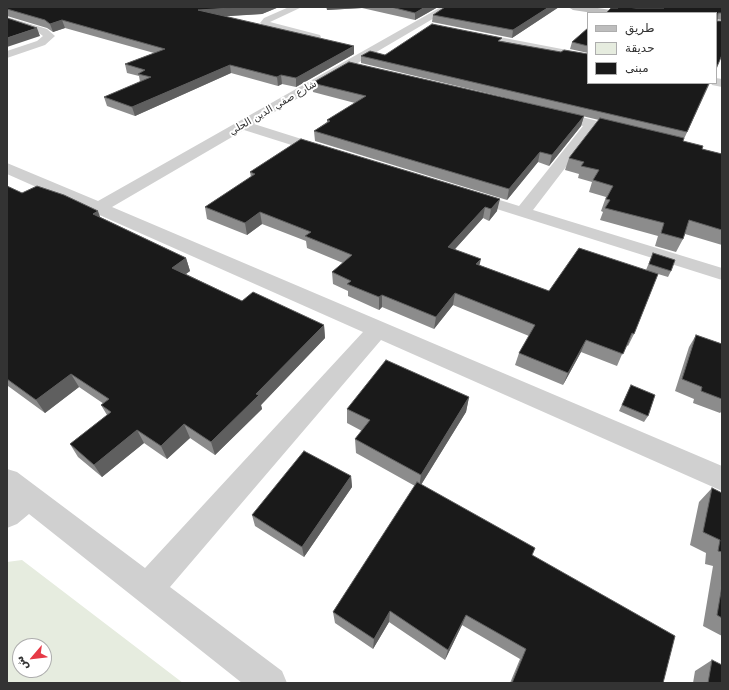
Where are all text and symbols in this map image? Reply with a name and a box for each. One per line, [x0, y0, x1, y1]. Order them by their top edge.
legend [587, 12, 717, 84]
text: طريق [625, 21, 655, 35]
text: حديقة [625, 41, 655, 55]
text: مبنى [625, 61, 649, 75]
street label: شارع صفي الدين الحلي [227, 78, 319, 138]
north arrow [12, 638, 52, 678]
text: ش [13, 654, 31, 673]

